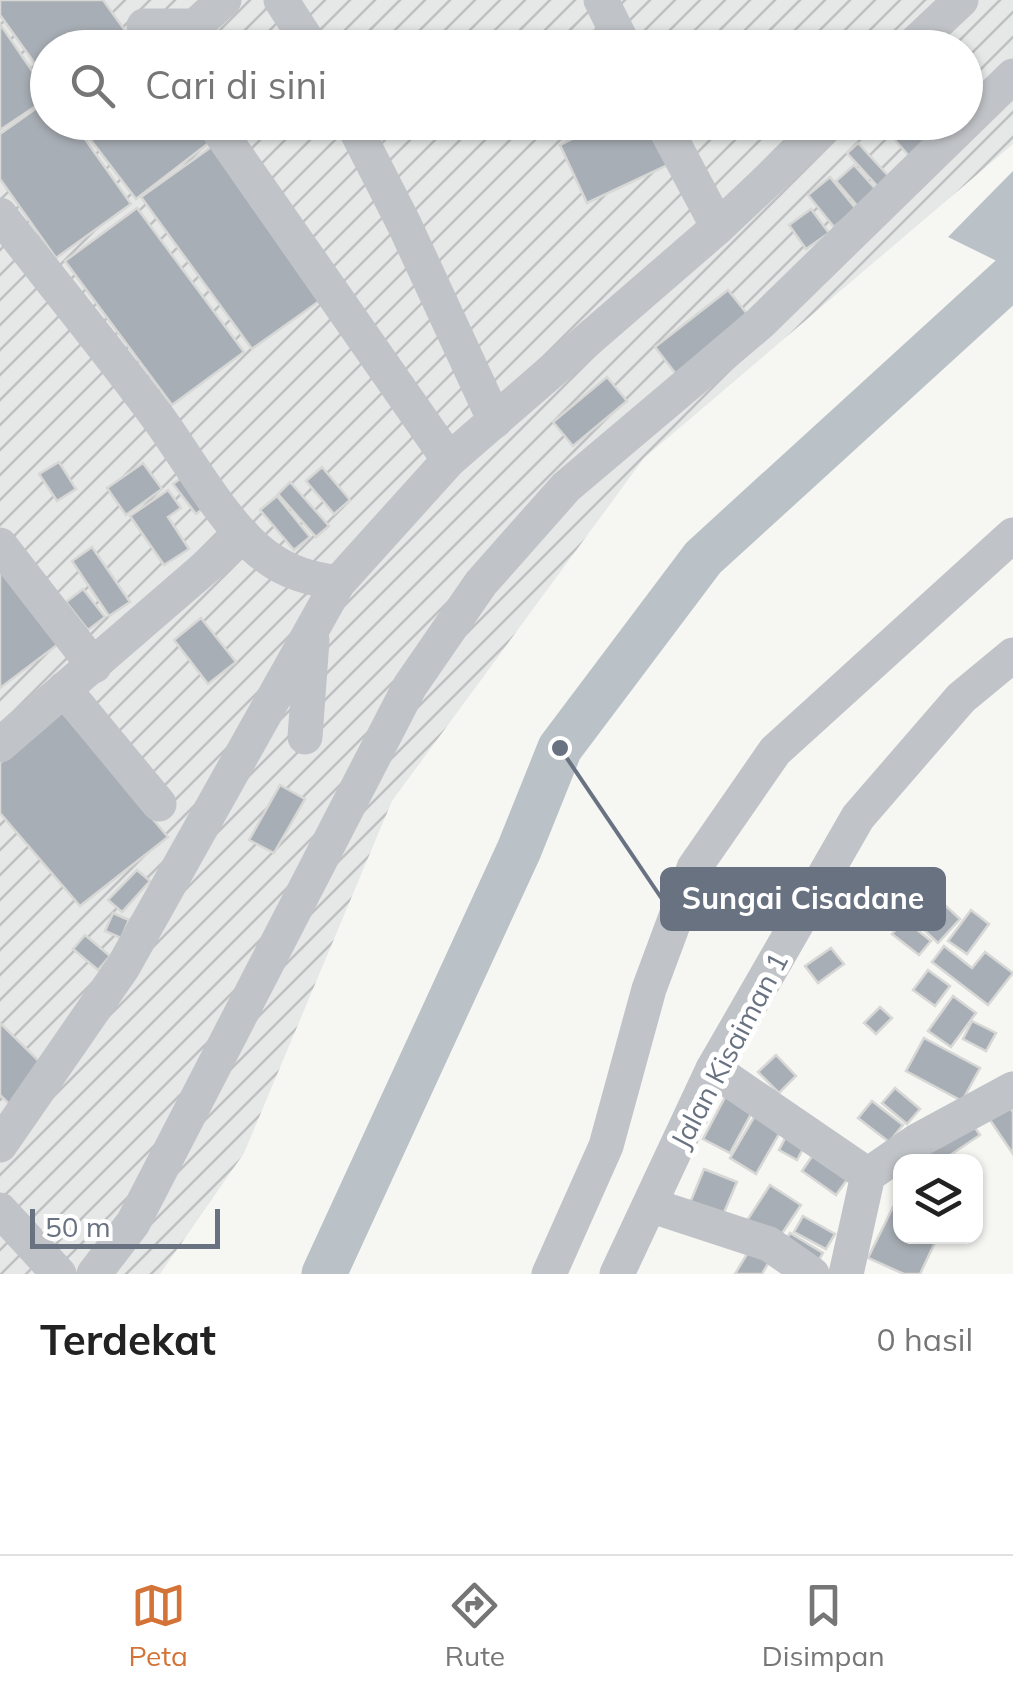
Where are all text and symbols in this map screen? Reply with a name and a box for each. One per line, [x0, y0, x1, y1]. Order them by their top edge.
search box [30, 30, 983, 140]
icon: search [65, 58, 120, 113]
text: Cari di sini [145, 61, 327, 109]
callout: Sungai Cisadane [662, 869, 944, 929]
text: Sungai Cisadane [682, 879, 924, 917]
street label: Jalan Kisaiman 1 [663, 946, 795, 1154]
map controls [893, 1154, 983, 1244]
button: layers [893, 1154, 983, 1244]
scale bar [30, 1204, 220, 1248]
text: 50 m [45, 1209, 111, 1244]
text: Terdekat [40, 1313, 216, 1366]
text: 0 hasil [876, 1319, 973, 1359]
tab: Peta [128, 1578, 188, 1673]
tab: Rute [445, 1578, 505, 1673]
tab: Disimpan [762, 1578, 885, 1673]

